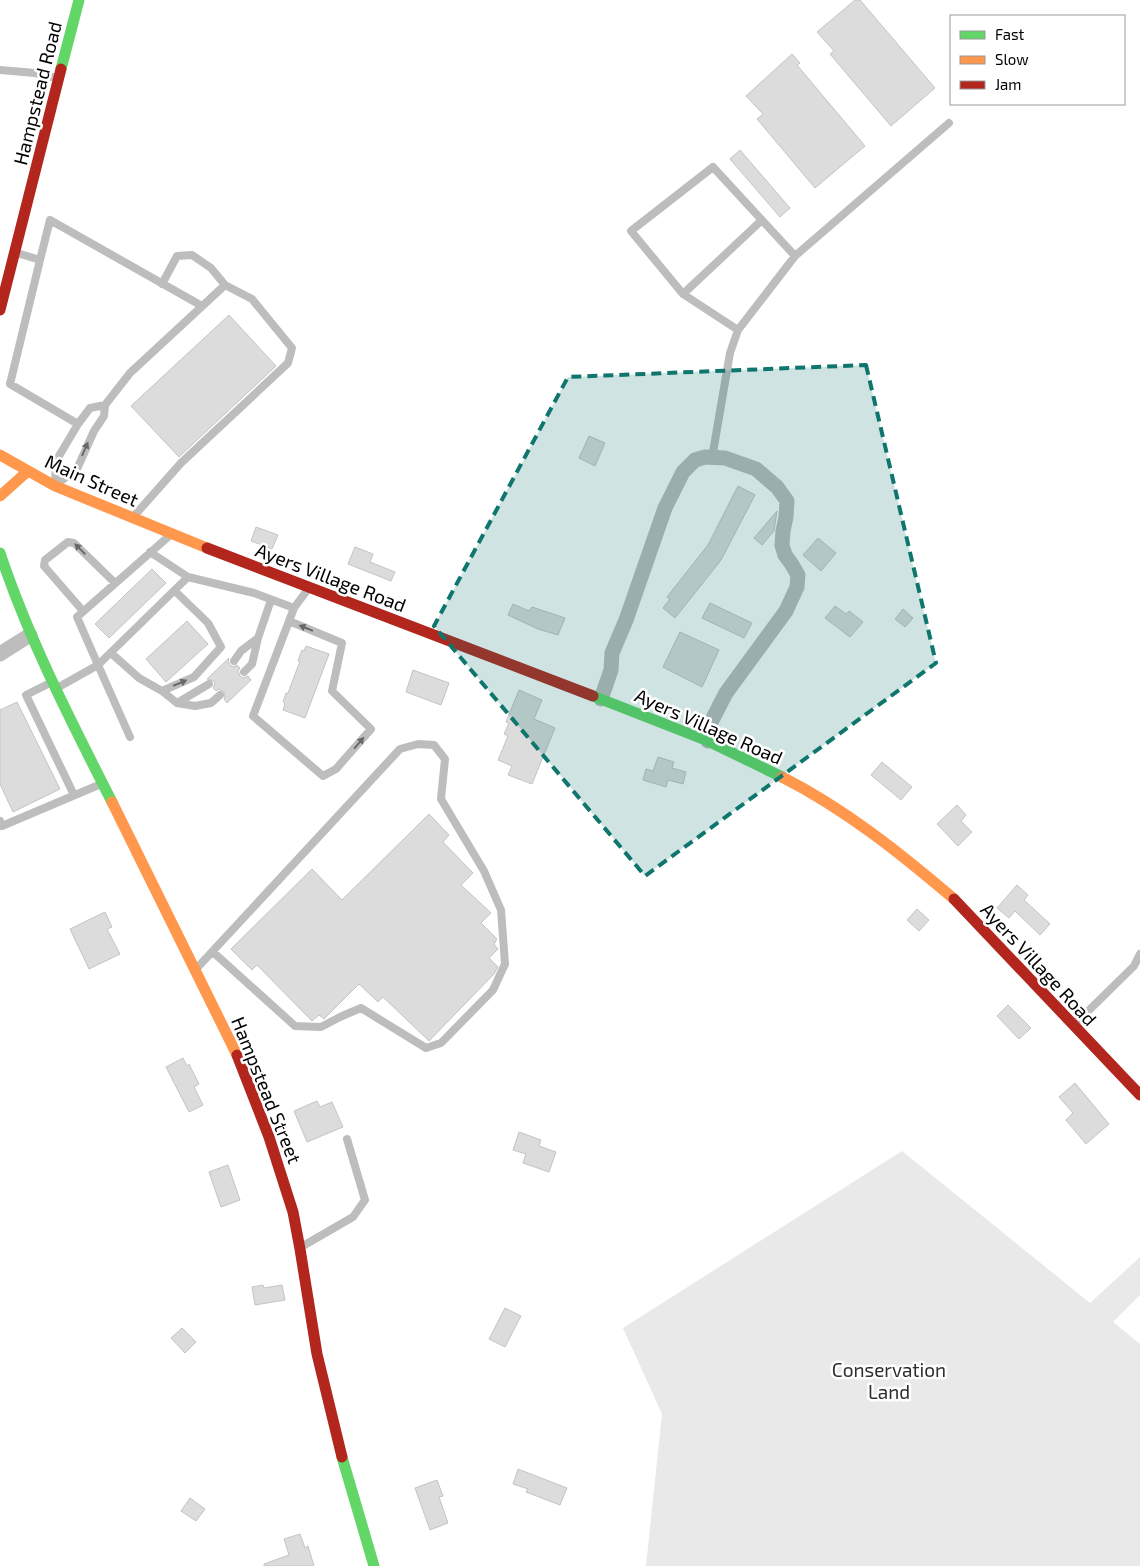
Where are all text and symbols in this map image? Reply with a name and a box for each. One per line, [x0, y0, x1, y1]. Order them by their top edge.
legend [950, 15, 1125, 105]
street label: Hampstead Road [8, 19, 66, 167]
text: Fast [995, 25, 1025, 43]
text: Slow [995, 50, 1029, 68]
text: Jam [995, 75, 1021, 93]
one-way arrow [82, 442, 90, 456]
street label: Main Street [42, 449, 142, 511]
street label: Ayers Village Road [252, 538, 410, 616]
one-way arrow [74, 543, 86, 555]
one-way arrow [298, 624, 313, 631]
one-way arrow [173, 679, 188, 687]
street label: Ayers Village Road [632, 683, 786, 769]
one-way arrow [353, 738, 365, 750]
street label: Ayers Village Road [976, 898, 1102, 1030]
street label: Hampstead Street [227, 1013, 307, 1167]
park label: Conservation Land [832, 1358, 946, 1403]

